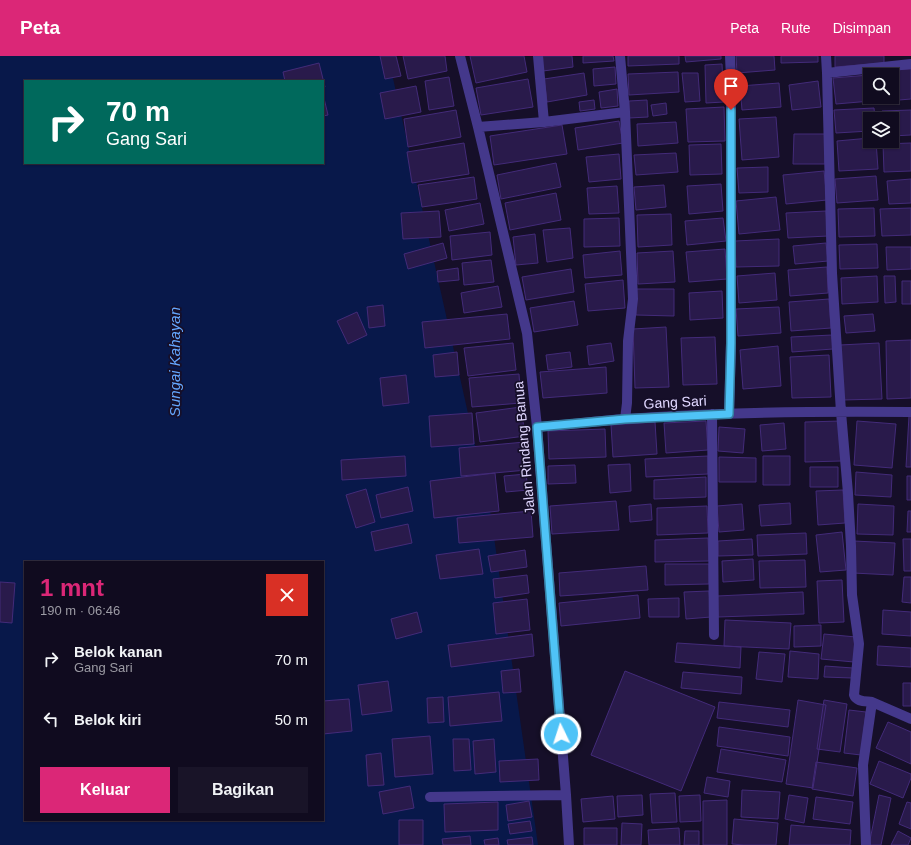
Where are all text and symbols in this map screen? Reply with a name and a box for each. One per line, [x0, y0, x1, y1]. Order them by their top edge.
text: Peta [20, 17, 60, 38]
text: Peta [730, 20, 759, 36]
text: Rute [781, 20, 811, 36]
text: Disimpan [833, 20, 891, 36]
map controls [863, 68, 899, 148]
button: search [863, 68, 899, 104]
pin [714, 69, 748, 110]
icon: arrive [720, 75, 742, 97]
icon: right [40, 96, 92, 148]
text: 70 m [106, 96, 170, 127]
button: layers [863, 112, 899, 148]
text: Gang Sari [106, 129, 187, 149]
water label: Sungai Kahayan [166, 307, 183, 417]
street label: Jalan Rindang Banua [510, 380, 538, 515]
street label: Gang Sari [643, 392, 707, 412]
text: 1 mnt [40, 574, 104, 601]
button: close [266, 574, 308, 616]
text: 190 m · 06:46 [40, 603, 120, 618]
text: Belok kanan [74, 643, 162, 660]
icon: right [40, 648, 62, 670]
text: 70 m [275, 651, 308, 668]
text: Gang Sari [74, 660, 133, 675]
icon: left [40, 708, 62, 730]
text: Belok kiri [74, 711, 142, 728]
text: 50 m [275, 711, 308, 728]
position arrow [540, 713, 582, 755]
button: Keluar [40, 767, 170, 813]
button: Bagikan [178, 767, 308, 813]

